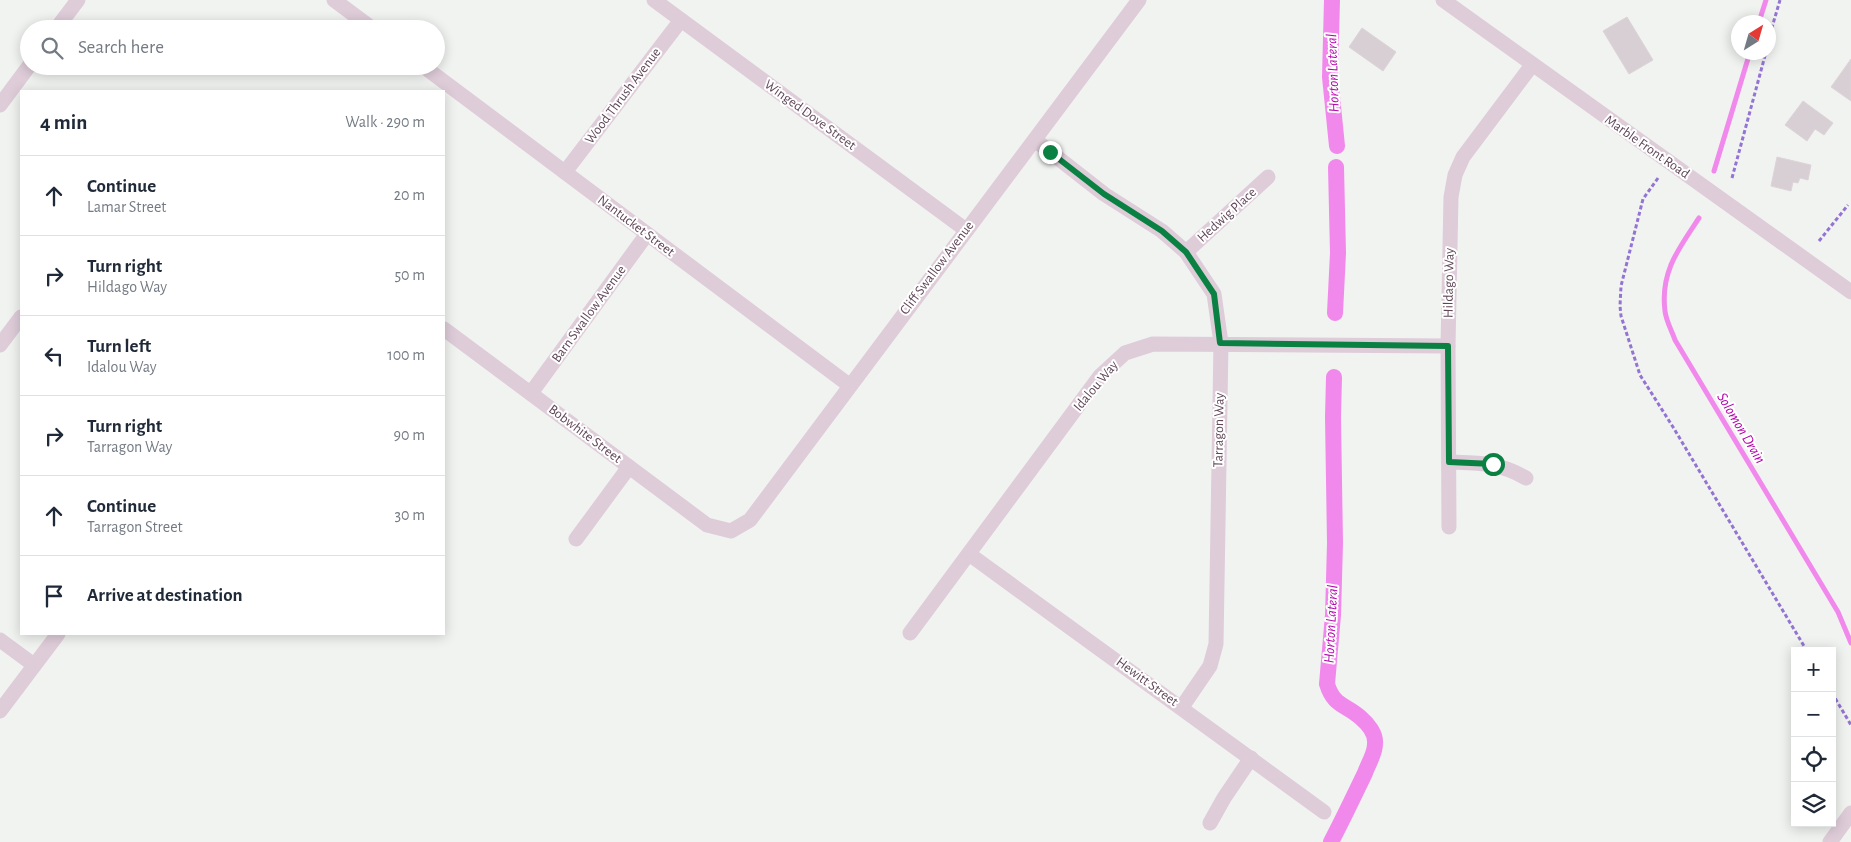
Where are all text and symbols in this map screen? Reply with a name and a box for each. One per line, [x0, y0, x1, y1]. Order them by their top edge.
north arrow [1731, 15, 1776, 60]
search box [20, 20, 445, 75]
water label: Horton Lateral [1324, 33, 1342, 113]
icon: search [38, 34, 66, 62]
text: Search here [78, 38, 164, 57]
street label: Wood Thrush Avenue [582, 45, 664, 147]
street label: Winged Dove Street [762, 77, 859, 153]
text: 4 min [40, 112, 87, 133]
street label: Marble Front Road [1602, 113, 1692, 181]
text: Walk · 290 m [345, 114, 425, 130]
route end [1039, 141, 1062, 164]
text: Continue [87, 177, 156, 196]
icon: ahead [40, 182, 68, 210]
street label: Hedwig Place [1195, 185, 1259, 245]
text: 20 m [394, 187, 425, 203]
street label: Nantucket Street [595, 193, 677, 260]
text: Lamar Street [87, 199, 166, 215]
street label: Cliff Swallow Avenue [897, 219, 977, 317]
street label: Hildago Way [1441, 248, 1457, 318]
text: Turn right [87, 257, 162, 276]
icon: right [40, 262, 68, 290]
street label: Barn Swallow Avenue [549, 263, 629, 365]
text: 50 m [394, 267, 425, 283]
text: Hildago Way [87, 279, 167, 295]
text: Turn left [87, 337, 151, 356]
icon: left [40, 342, 68, 370]
text: 100 m [387, 347, 425, 363]
street label: Idalou Way [1071, 358, 1121, 414]
text: Idalou Way [87, 359, 157, 375]
water label: Solomon Drain [1714, 390, 1768, 466]
street label: Tarragon Way [1211, 392, 1227, 467]
street label: Bobwhite Street [546, 402, 625, 466]
text: Turn right [87, 417, 162, 436]
icon: right [40, 422, 68, 450]
text: 90 m [394, 427, 425, 443]
text: Tarragon Way [87, 439, 172, 455]
route start [1482, 453, 1505, 476]
text: Continue [87, 497, 156, 516]
icon: ahead [40, 502, 68, 530]
text: 30 m [395, 507, 425, 523]
text: Tarragon Street [87, 519, 183, 535]
icon: arrive [40, 582, 68, 610]
water label: Horton Lateral [1321, 584, 1341, 664]
text: Arrive at destination [87, 586, 243, 605]
map controls [1791, 647, 1836, 827]
button: + [1791, 647, 1836, 692]
street label: Hewitt Street [1113, 655, 1181, 709]
button: − [1791, 692, 1836, 737]
button: locate [1791, 737, 1836, 782]
button: layers [1791, 782, 1836, 827]

